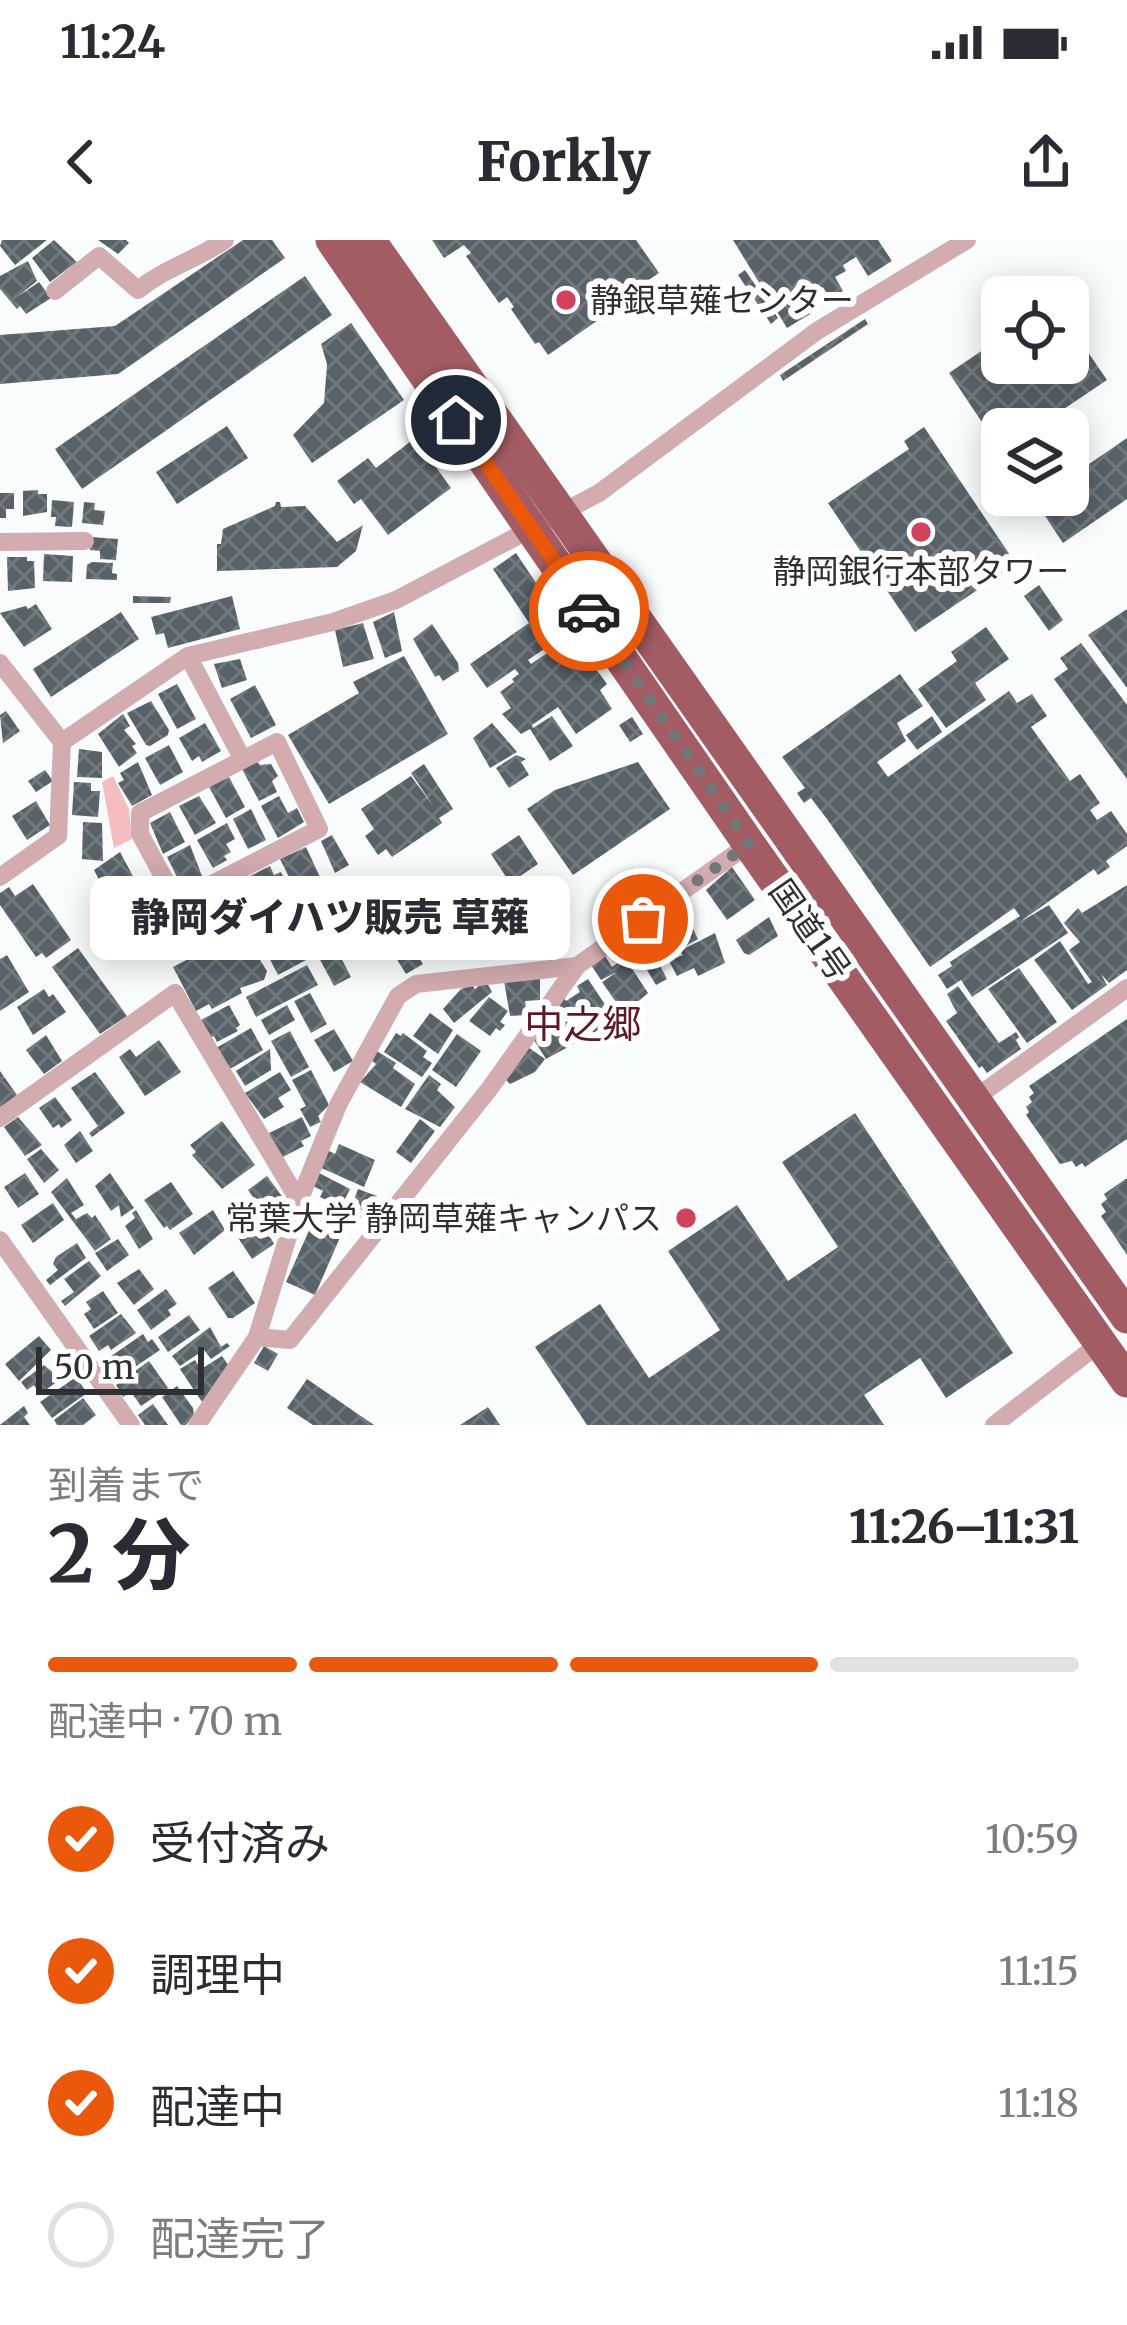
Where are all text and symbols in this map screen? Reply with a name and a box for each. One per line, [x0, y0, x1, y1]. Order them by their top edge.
text: 11:24 [60, 14, 165, 70]
text: Forkly [477, 128, 650, 196]
icon: back [48, 129, 114, 195]
icon: share [1013, 129, 1079, 195]
map controls [981, 276, 1089, 516]
button: locate [981, 276, 1089, 384]
place label: 静銀草薙センター [590, 280, 854, 321]
marker: 静銀草薙センター [553, 287, 579, 313]
pin [405, 369, 507, 471]
icon: home [423, 387, 489, 453]
button: layers [981, 408, 1089, 516]
marker: 静岡銀行本部タワー [908, 519, 934, 545]
courier [529, 551, 649, 671]
place label: 静岡銀行本部タワー [773, 551, 1070, 592]
icon: car [556, 578, 622, 644]
pin [592, 868, 694, 970]
street label: 国道1号 [761, 872, 859, 988]
callout: 静岡ダイハツ販売 草薙 [91, 877, 571, 961]
icon: bag [610, 886, 676, 952]
text: 静岡ダイハツ販売 草薙 [131, 893, 529, 942]
district label: 中之郷 [524, 1000, 642, 1049]
place label: 常葉大学 静岡草薙キャンパス [225, 1198, 662, 1239]
marker: 常葉大学 静岡草薙キャンパス [673, 1205, 699, 1231]
scale bar [36, 1341, 204, 1394]
text: 50 m [54, 1347, 135, 1388]
text: 到着まで [48, 1461, 204, 1510]
text: 11:26–11:31 [849, 1499, 1079, 1555]
text: 2 分 [48, 1506, 190, 1604]
text: 配達中 · 70 m [48, 1697, 282, 1746]
icon: check [48, 1806, 114, 1872]
text: 受付済み [150, 1815, 330, 1871]
text: 10:59 [985, 1815, 1079, 1864]
icon: check [48, 1938, 114, 2004]
text: 調理中 [150, 1947, 285, 2003]
text: 11:15 [999, 1947, 1079, 1996]
icon: check [48, 2070, 114, 2136]
text: 配達中 [150, 2079, 285, 2135]
text: 11:18 [998, 2079, 1079, 2128]
text: 配達完了 [150, 2211, 330, 2267]

